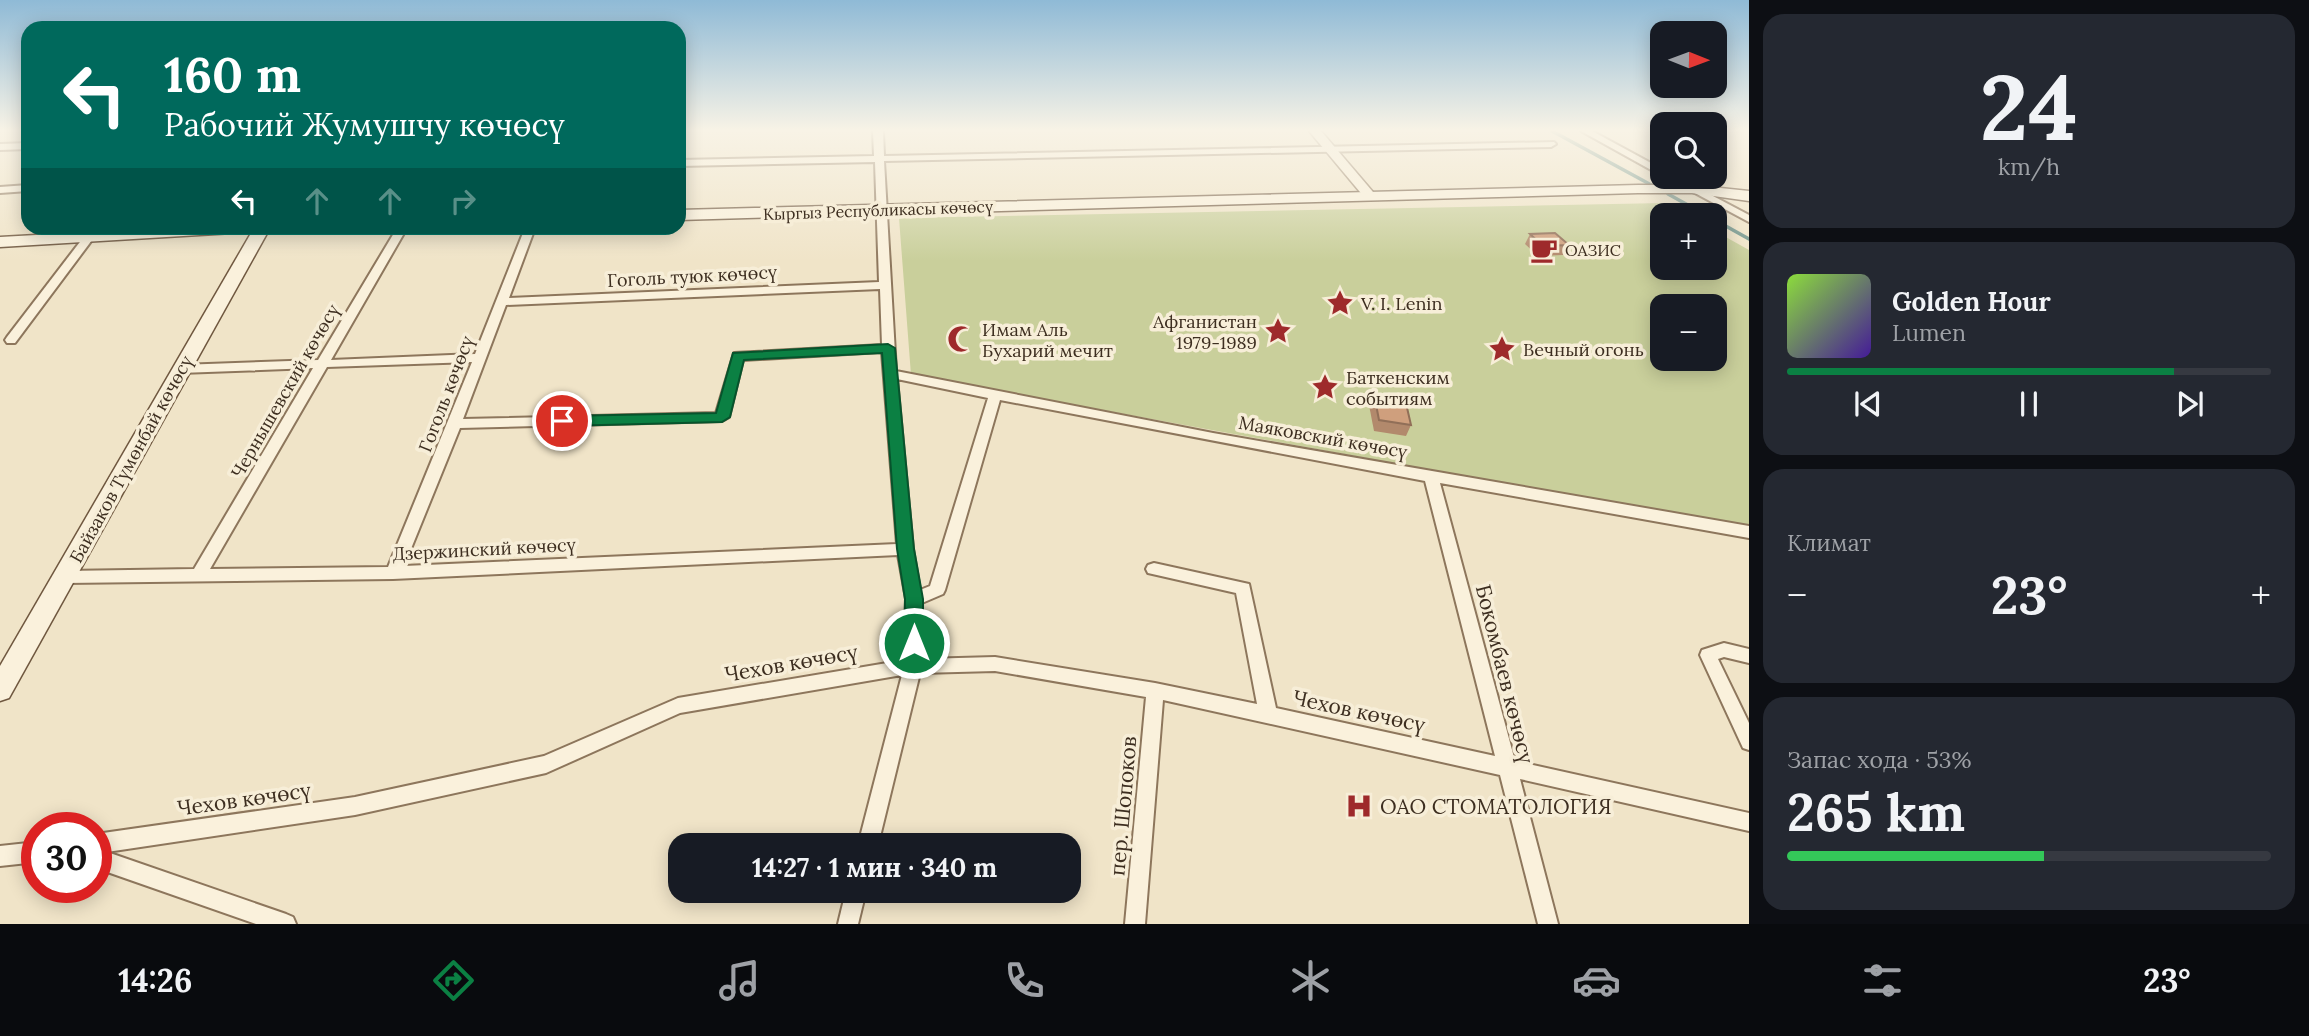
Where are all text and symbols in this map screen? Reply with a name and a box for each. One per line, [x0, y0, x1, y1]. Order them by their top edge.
north arrow [1650, 21, 1727, 98]
map controls [1650, 21, 1727, 371]
text: 160 m [164, 43, 301, 105]
text: 24 [1980, 48, 2078, 165]
icon: left [49, 49, 140, 140]
text: Рабочий Жумушчу көчөсү [164, 104, 565, 145]
button: search [1650, 112, 1727, 189]
text: km/h [1998, 152, 2060, 181]
icon: left [225, 182, 263, 220]
icon: ahead [298, 182, 336, 220]
icon: ahead [371, 182, 409, 220]
icon: right [444, 182, 482, 220]
street label: Кыргыз Республикасы көчөсү [763, 196, 994, 224]
button: + [1650, 203, 1727, 280]
cafe icon: ОАЗИС [1529, 235, 1559, 265]
place label: ОАЗИС [1565, 240, 1621, 260]
street label: Гоголь туюк көчөсү [606, 260, 778, 292]
text: Golden Hour [1892, 285, 2051, 318]
place icon: V. I. Lenin [1325, 288, 1355, 318]
place label: V. I. Lenin [1360, 292, 1442, 315]
button: − [1650, 294, 1727, 371]
street label: Чернышевский көчөсү [226, 299, 345, 482]
place label: Афганистан 1979-1989 [1152, 310, 1257, 354]
place icon: Афганистан 1979-1989 [1263, 316, 1293, 346]
place label: Имам Аль Бухарий мечит [982, 318, 1113, 362]
text: Lumen [1892, 318, 1966, 347]
mosque icon: Имам Аль Бухарий мечит [946, 324, 976, 354]
street label: Гоголь көчөсү [413, 332, 479, 455]
place icon: Вечный огонь [1487, 334, 1517, 364]
place label: Вечный огонь [1523, 338, 1644, 361]
street label: Байзаков Түмөнбай көчөсү [64, 351, 198, 567]
place label: Баткенским событиям [1346, 366, 1450, 410]
place icon: Баткенским событиям [1310, 372, 1340, 402]
icon: previous [1849, 385, 1887, 423]
icon: pause [2010, 385, 2048, 423]
icon: next [2171, 385, 2209, 423]
pin [532, 391, 592, 451]
icon: arrive [543, 402, 581, 440]
street label: Маяковский көчөсү [1237, 411, 1410, 463]
text: Климат [1787, 528, 1871, 557]
street label: Дзержинский көчөсү [392, 533, 577, 565]
text: 23° [1991, 562, 2067, 628]
text: − [1787, 571, 1807, 619]
text: + [2251, 571, 2271, 619]
street label: Бокомбаев көчөсү [1470, 582, 1540, 767]
position arrow [877, 606, 951, 680]
street label: Чехов көчөсү [722, 638, 860, 688]
street label: Чехов көчөсү [1290, 684, 1428, 738]
street label: пер. Шопоков [1103, 735, 1143, 877]
text: Запас хода · 53% [1787, 745, 1972, 774]
street label: Чехов көчөсү [175, 776, 313, 822]
text: 265 km [1787, 779, 1965, 845]
hospital icon: ОАО СТОМАТОЛОГИЯ [1344, 791, 1374, 821]
place label: ОАО СТОМАТОЛОГИЯ [1380, 793, 1612, 820]
speed limit sign: 30 [21, 812, 112, 903]
text: 14:27 · 1 мин · 340 m [752, 851, 997, 884]
icon: directions [429, 956, 478, 1005]
icon: music [715, 956, 764, 1005]
icon: phone [1000, 956, 1049, 1005]
icon: climate [1286, 956, 1335, 1005]
icon: car [1572, 956, 1621, 1005]
icon: filters [1858, 956, 1907, 1005]
text: 14:26 [118, 960, 192, 1001]
text: 23° [2143, 960, 2191, 1001]

